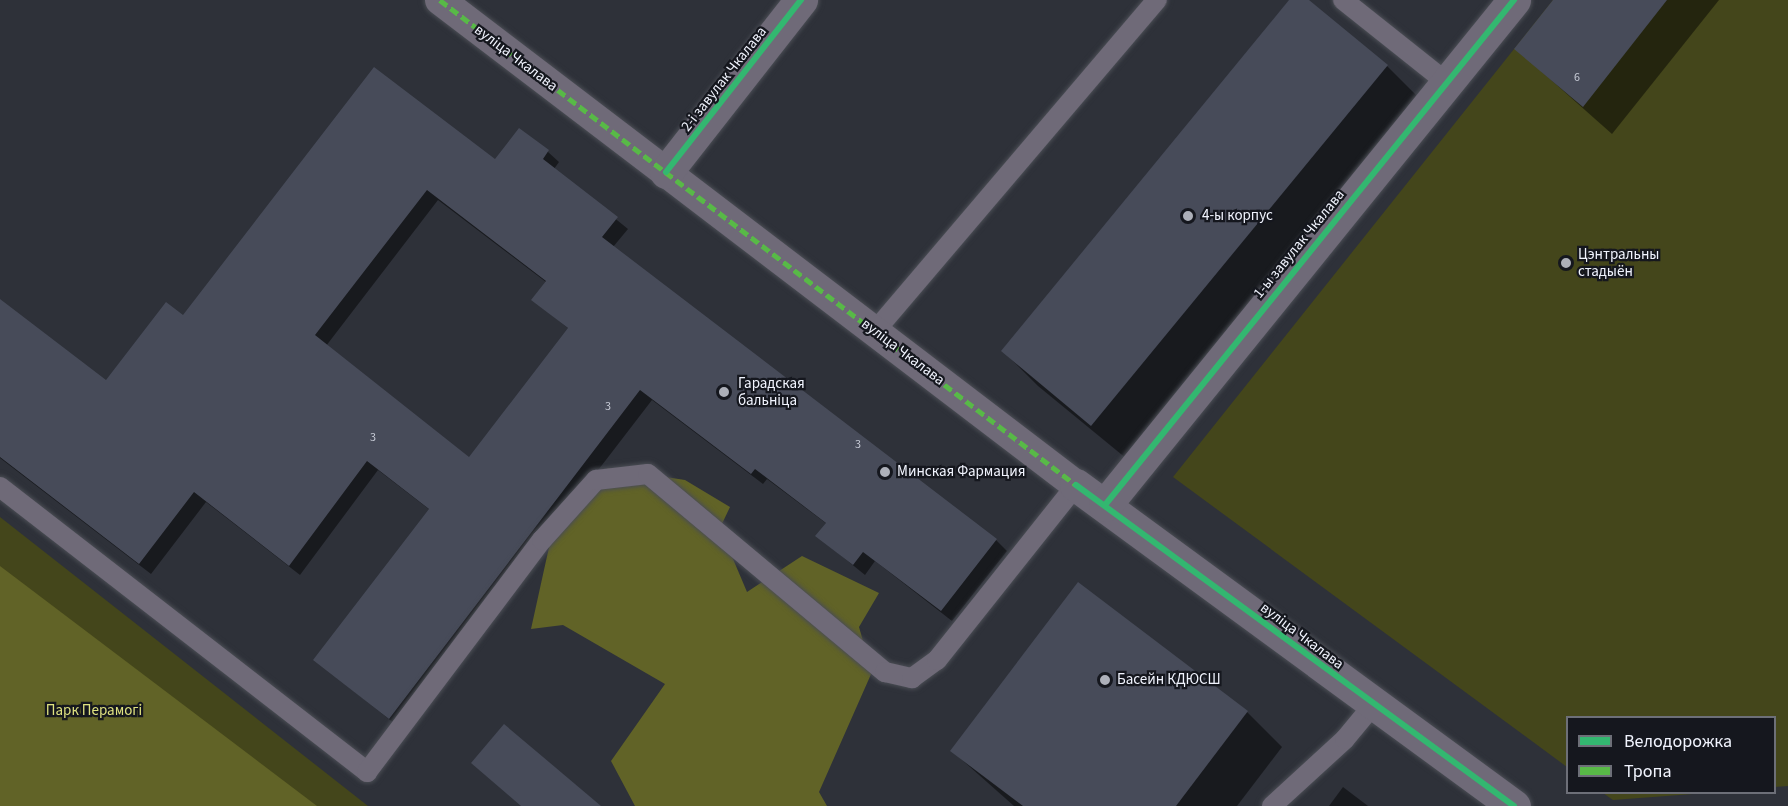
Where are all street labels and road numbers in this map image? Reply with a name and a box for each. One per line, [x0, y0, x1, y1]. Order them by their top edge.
street label: вуліца Чкалава [471, 21, 561, 95]
street label: 2-і завулак Чкалава [677, 23, 771, 135]
street label: 1-ы завулак Чкалава [1250, 186, 1348, 302]
street label: вуліца Чкалава [858, 315, 948, 389]
street label: вуліца Чкалава [1257, 599, 1347, 673]

